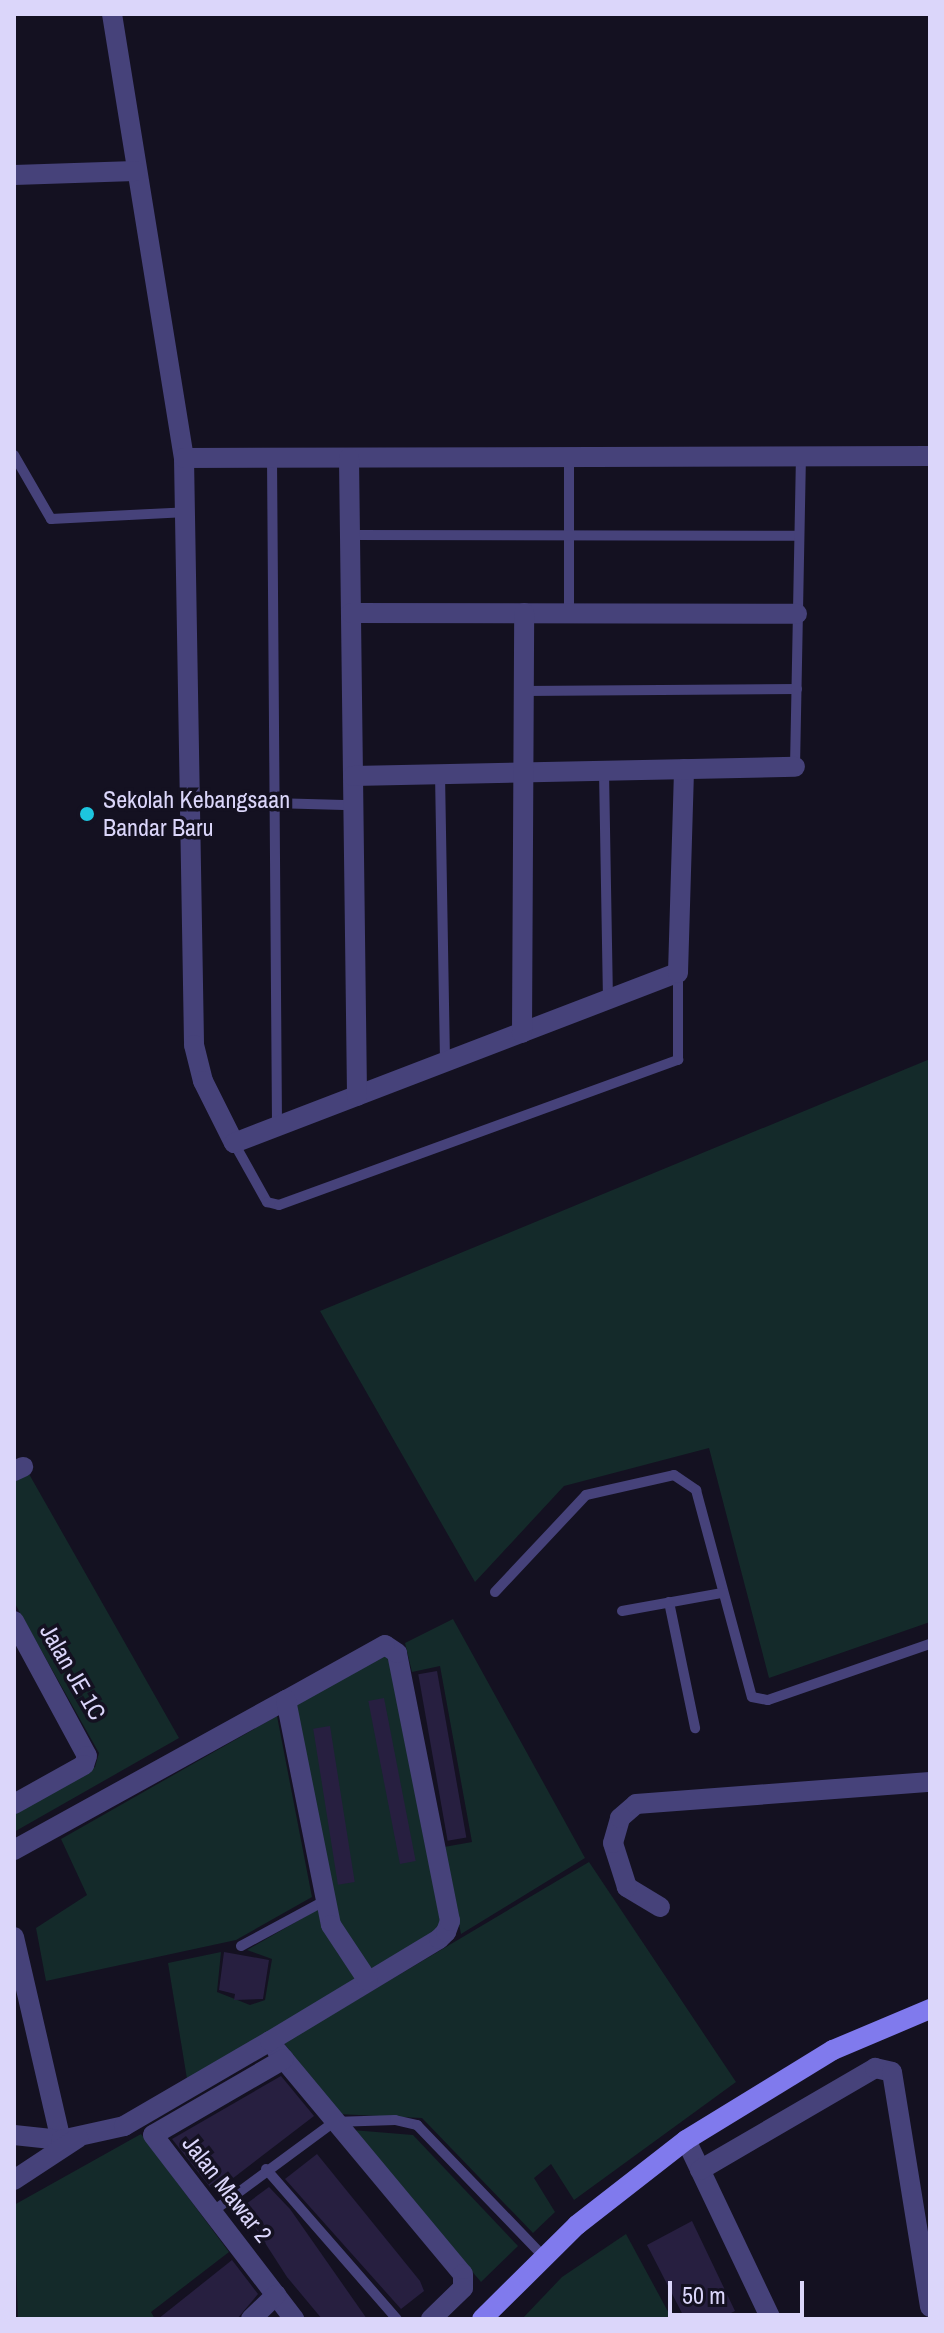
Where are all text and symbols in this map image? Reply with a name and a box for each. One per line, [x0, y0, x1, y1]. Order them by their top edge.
place label: Sekolah Kebangsaan Bandar Baru [103, 786, 290, 842]
marker: Sekolah Kebangsaan Bandar Baru [78, 805, 96, 823]
street label: Jalan JE 1C [34, 1619, 112, 1725]
street label: Jalan Mawar 2 [176, 2130, 278, 2248]
scale bar [672, 2265, 808, 2315]
text: 50 m [682, 2279, 726, 2311]

